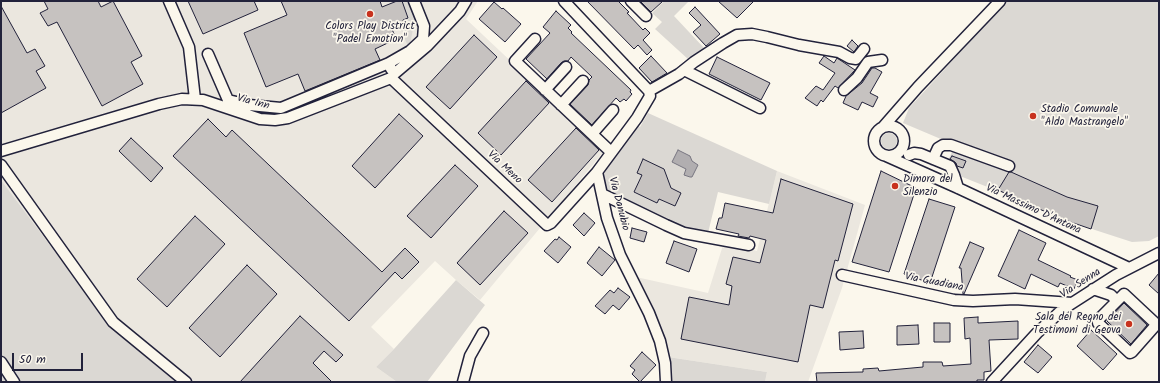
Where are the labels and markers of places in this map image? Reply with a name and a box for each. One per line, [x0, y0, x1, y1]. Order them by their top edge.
marker: Colors Play District "Padel Emotion" [365, 9, 375, 19]
place label: Colors Play District "Padel Emotion" [325, 20, 415, 46]
place label: Stadio Comunale "Aldo Mastrangelo" [1041, 103, 1128, 129]
marker: Stadio Comunale "Aldo Mastrangelo" [1028, 111, 1038, 121]
place label: Dimora del Silenzio [903, 173, 953, 199]
marker: Dimora del Silenzio [890, 181, 900, 191]
place label: Sala del Regno dei Testimoni di Geova [1033, 311, 1121, 337]
marker: Sala del Regno dei Testimoni di Geova [1124, 319, 1134, 329]

